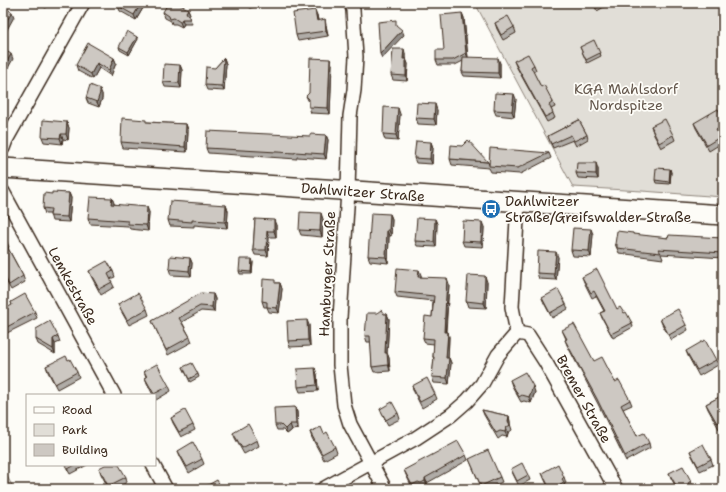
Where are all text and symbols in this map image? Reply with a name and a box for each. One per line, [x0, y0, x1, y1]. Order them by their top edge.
park label: KGA Mahlsdorf Nordspitze [574, 80, 679, 114]
street label: Dahlwitzer Straße [300, 179, 426, 205]
place label: Dahlwitzer Straße/Greifswalder Straße [505, 192, 692, 226]
bus stop icon: Dahlwitzer Straße/Greifswalder Straße [480, 198, 502, 220]
street label: Hamburger Straße [315, 211, 339, 337]
street label: Lemkestraße [44, 244, 102, 328]
street label: Bremer Straße [552, 352, 616, 446]
legend [26, 394, 156, 466]
text: Road [62, 402, 93, 418]
text: Park [62, 422, 88, 438]
text: Building [62, 442, 108, 458]

